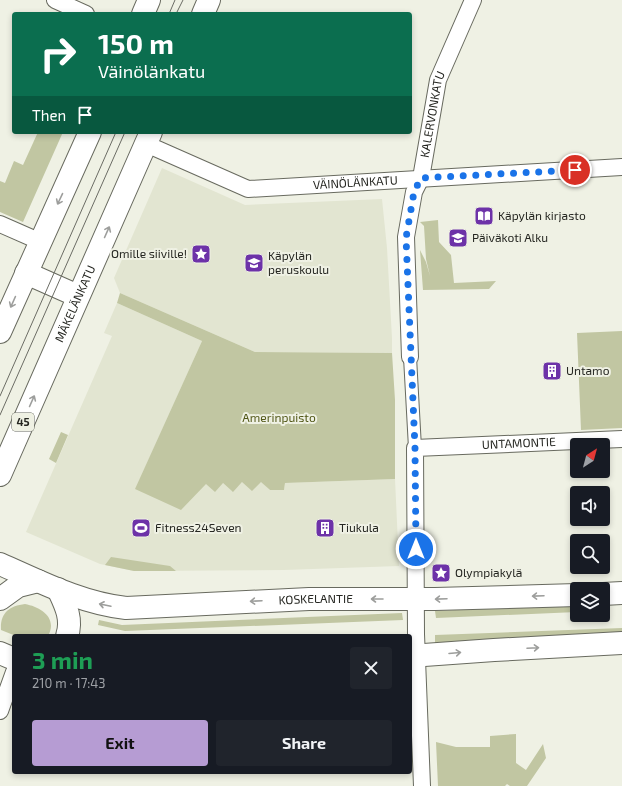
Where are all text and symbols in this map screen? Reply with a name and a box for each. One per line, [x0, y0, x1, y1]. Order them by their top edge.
text: 150 m [98, 26, 174, 60]
icon: right [32, 28, 84, 80]
text: Väinölänkatu [98, 60, 205, 82]
street label: KALERVONKATU [417, 69, 447, 158]
icon: arrive [74, 104, 96, 126]
text: Then [32, 106, 66, 124]
pin [558, 153, 592, 187]
icon: arrive [564, 159, 586, 181]
street label: VÄINÖLÄNKATU [312, 172, 398, 191]
one-way arrow [56, 193, 63, 205]
library icon: Käpylän kirjasto [473, 205, 495, 227]
place label: Käpylän kirjasto [498, 208, 586, 223]
one-way arrow [104, 227, 111, 239]
school or university icon: Päiväkoti Alku [447, 227, 469, 249]
place label: Päiväkoti Alku [472, 230, 548, 244]
place icon: Omille siiville! [190, 243, 212, 265]
place label: Omille siiville! [111, 246, 187, 260]
place label: Käpylän peruskoulu [268, 248, 329, 276]
school or university icon: Käpylän peruskoulu [243, 252, 265, 274]
street label: MÄKELÄNKATU [51, 263, 97, 344]
one-way arrow [9, 296, 16, 308]
building icon: Untamo [541, 360, 563, 382]
place label: Untamo [566, 363, 610, 377]
one-way arrow [29, 396, 37, 408]
park label: Amerinpuisto [242, 410, 316, 424]
road number: 45 [12, 413, 34, 431]
street label: UNTAMONTIE [481, 434, 556, 451]
north arrow [570, 438, 610, 478]
map controls [570, 438, 610, 622]
button: sound [570, 486, 610, 526]
sports icon: Fitness24Seven [130, 517, 152, 539]
building icon: Tiukula [314, 517, 336, 539]
place label: Fitness24Seven [155, 520, 242, 534]
place label: Tiukula [339, 520, 379, 534]
position arrow [395, 528, 437, 570]
button: search [570, 534, 610, 574]
place icon: Olympiakylä [430, 562, 452, 584]
place label: Olympiakylä [455, 565, 522, 579]
button: layers [570, 582, 610, 622]
street label: KOSKELANTIE [278, 591, 353, 606]
one-way arrow [532, 592, 545, 600]
one-way arrow [371, 595, 384, 603]
one-way arrow [435, 595, 448, 603]
one-way arrow [250, 598, 263, 605]
one-way arrow [99, 600, 112, 608]
one-way arrow [526, 644, 539, 651]
text: 3 min [32, 645, 93, 674]
button: close [350, 647, 392, 689]
one-way arrow [449, 650, 462, 657]
text: 210 m · 17:43 [32, 675, 106, 691]
button: Exit [32, 720, 208, 766]
button: Share [216, 720, 392, 766]

